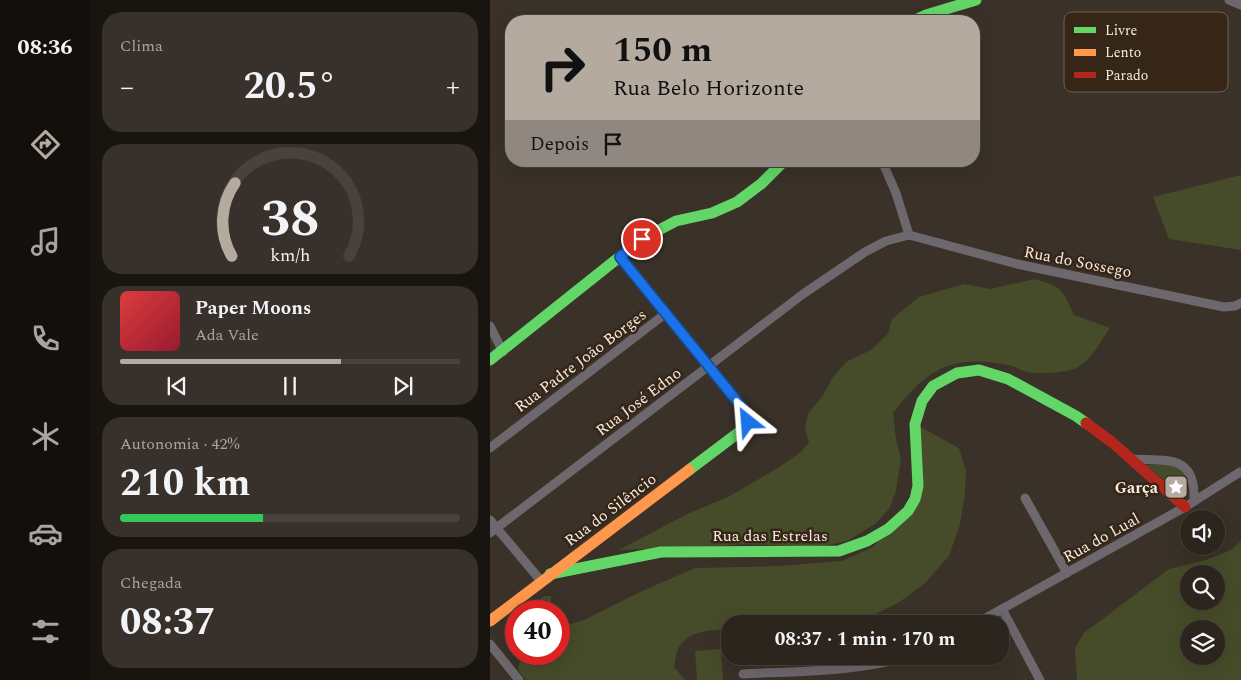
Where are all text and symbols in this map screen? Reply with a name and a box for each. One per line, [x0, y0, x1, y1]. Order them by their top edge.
legend [1064, 12, 1228, 92]
text: Livre [1105, 20, 1138, 41]
text: 150 m [613, 24, 712, 77]
text: 08:36 [17, 31, 73, 64]
text: Clima [120, 34, 163, 58]
icon: right [530, 35, 595, 100]
text: Lento [1105, 42, 1141, 63]
text: 20.5° [243, 58, 337, 116]
text: Parado [1105, 65, 1148, 86]
text: − [120, 66, 134, 109]
text: + [446, 66, 460, 109]
text: Rua Belo Horizonte [613, 72, 804, 105]
icon: directions [28, 127, 63, 162]
text: Depois [530, 130, 589, 159]
icon: arrive [599, 130, 627, 158]
text: 38 [261, 180, 319, 259]
pin [621, 218, 663, 260]
icon: music [28, 224, 63, 259]
icon: arrive [628, 225, 656, 253]
street label: Rua do Sossego [1022, 240, 1134, 284]
text: km/h [270, 242, 310, 269]
text: Paper Moons [195, 294, 311, 323]
street label: Rua Padre João Borges [509, 303, 652, 419]
icon: phone [28, 321, 63, 356]
text: Ada Vale [195, 323, 259, 347]
street label: Rua José Edno [591, 362, 687, 442]
icon: previous [163, 372, 191, 400]
icon: pause [276, 372, 304, 400]
icon: next [389, 372, 417, 400]
position arrow [721, 395, 773, 447]
icon: climate [28, 419, 63, 454]
text: Autonomia · 42% [120, 432, 239, 456]
text: 210 km [120, 455, 251, 513]
street label: Rua do Silêncio [560, 467, 662, 552]
place icon: Garça [1163, 474, 1189, 500]
place label: Garça [1115, 476, 1159, 500]
street label: Rua do Lual [1059, 507, 1144, 569]
map controls [1180, 510, 1225, 665]
button: sound [1180, 510, 1225, 555]
icon: car [28, 516, 63, 551]
street label: Rua das Estrelas [712, 524, 828, 548]
button: search [1180, 565, 1225, 610]
text: Chegada [120, 571, 182, 595]
text: 08:37 [120, 594, 215, 652]
speed limit sign: 40 [505, 600, 570, 665]
icon: filters [28, 614, 63, 649]
button: layers [1180, 620, 1225, 665]
text: 08:37 · 1 min · 170 m [775, 625, 955, 654]

